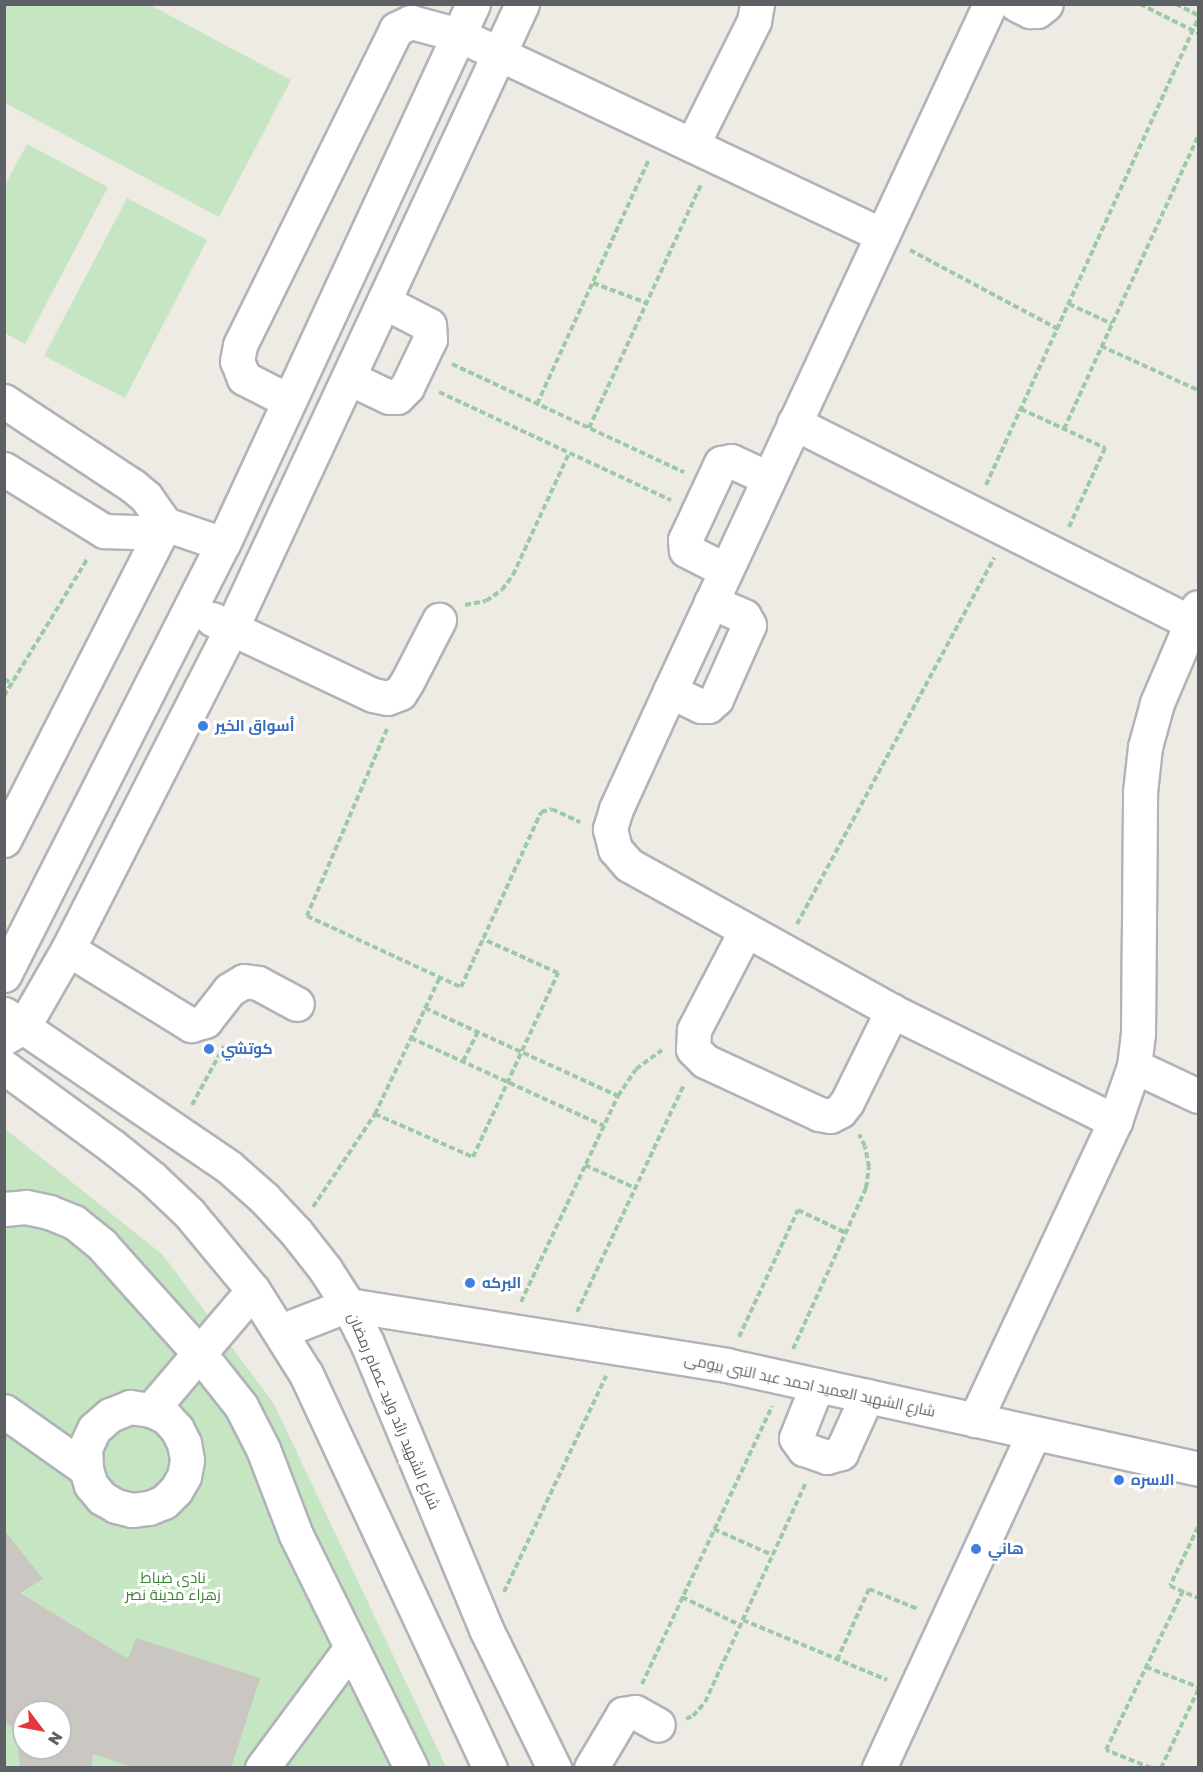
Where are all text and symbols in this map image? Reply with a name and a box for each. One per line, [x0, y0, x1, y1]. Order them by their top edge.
place label: أسواق الخير [215, 717, 294, 735]
marker: أسواق الخير [196, 719, 210, 733]
place label: كوتشي [221, 1040, 273, 1058]
marker: كوتشي [202, 1042, 216, 1056]
place label: البركه [482, 1274, 521, 1292]
marker: البركه [463, 1276, 477, 1290]
street label: شارع الشهيد رائد وليد عصام رمضان [344, 1310, 444, 1512]
street label: شارع الشهيد العميد احمد عبد النبى بيومى [683, 1350, 937, 1420]
place label: الاسره [1131, 1471, 1174, 1489]
marker: الاسره [1112, 1473, 1126, 1487]
place label: هاني [988, 1540, 1024, 1558]
marker: هاني [969, 1542, 983, 1556]
park label: نادى ضباط زهراء مدينة نصر [125, 1568, 221, 1603]
north arrow [12, 1700, 72, 1760]
text: N [44, 1728, 67, 1749]

